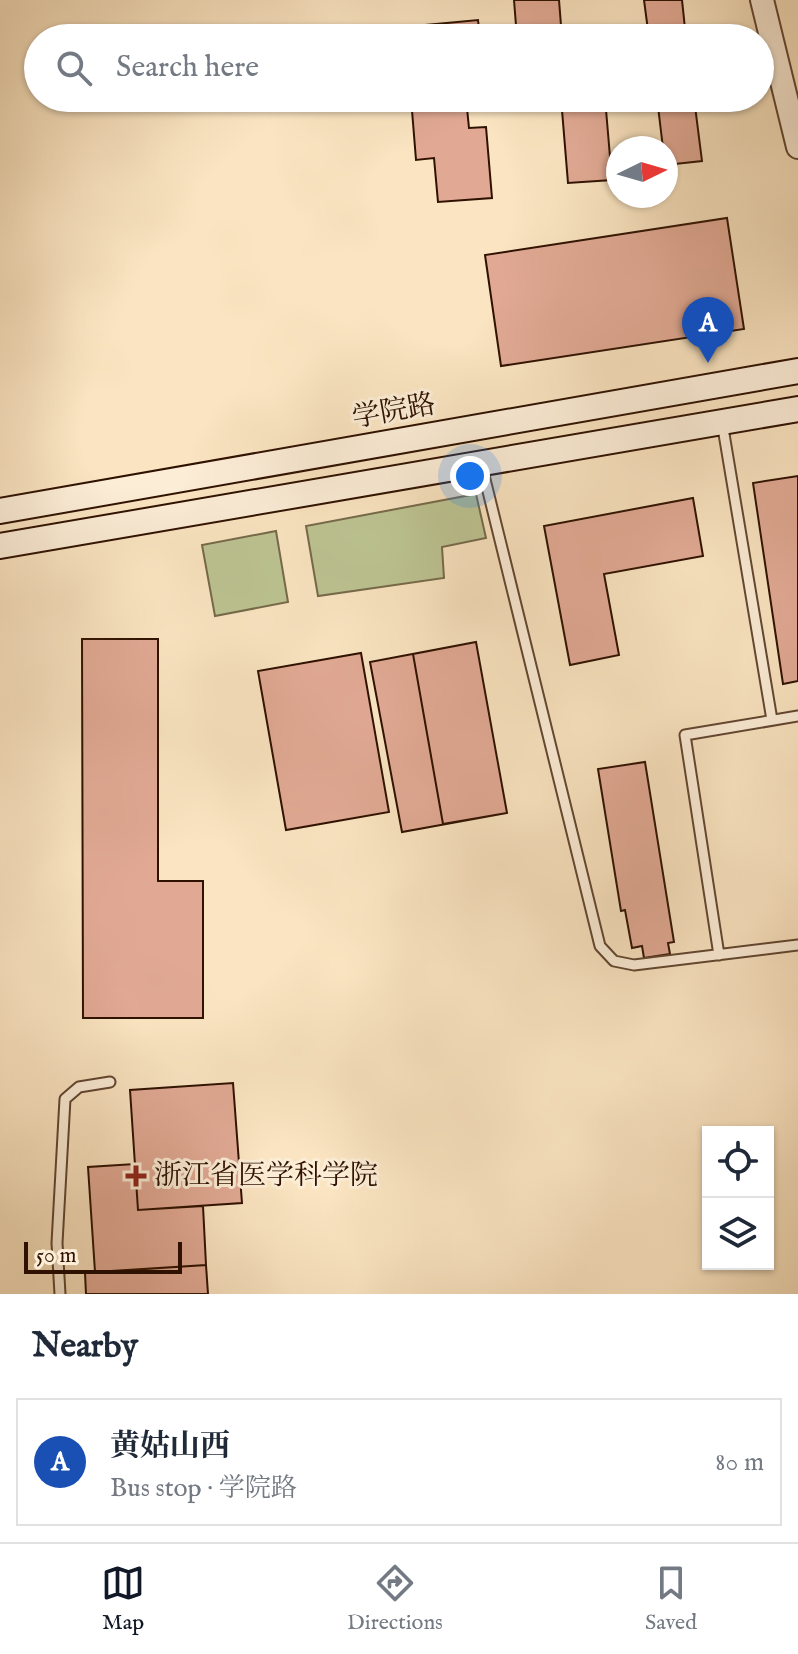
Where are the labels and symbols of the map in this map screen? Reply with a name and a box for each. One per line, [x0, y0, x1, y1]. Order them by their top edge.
north arrow [606, 136, 678, 208]
pin: A [682, 297, 734, 363]
street label: 学院路 [350, 387, 438, 437]
your location [450, 456, 490, 496]
place label: 浙江省医学科学院 [154, 1159, 378, 1194]
marker: 浙江省医学科学院 [125, 1165, 147, 1187]
scale bar [24, 1238, 182, 1274]

